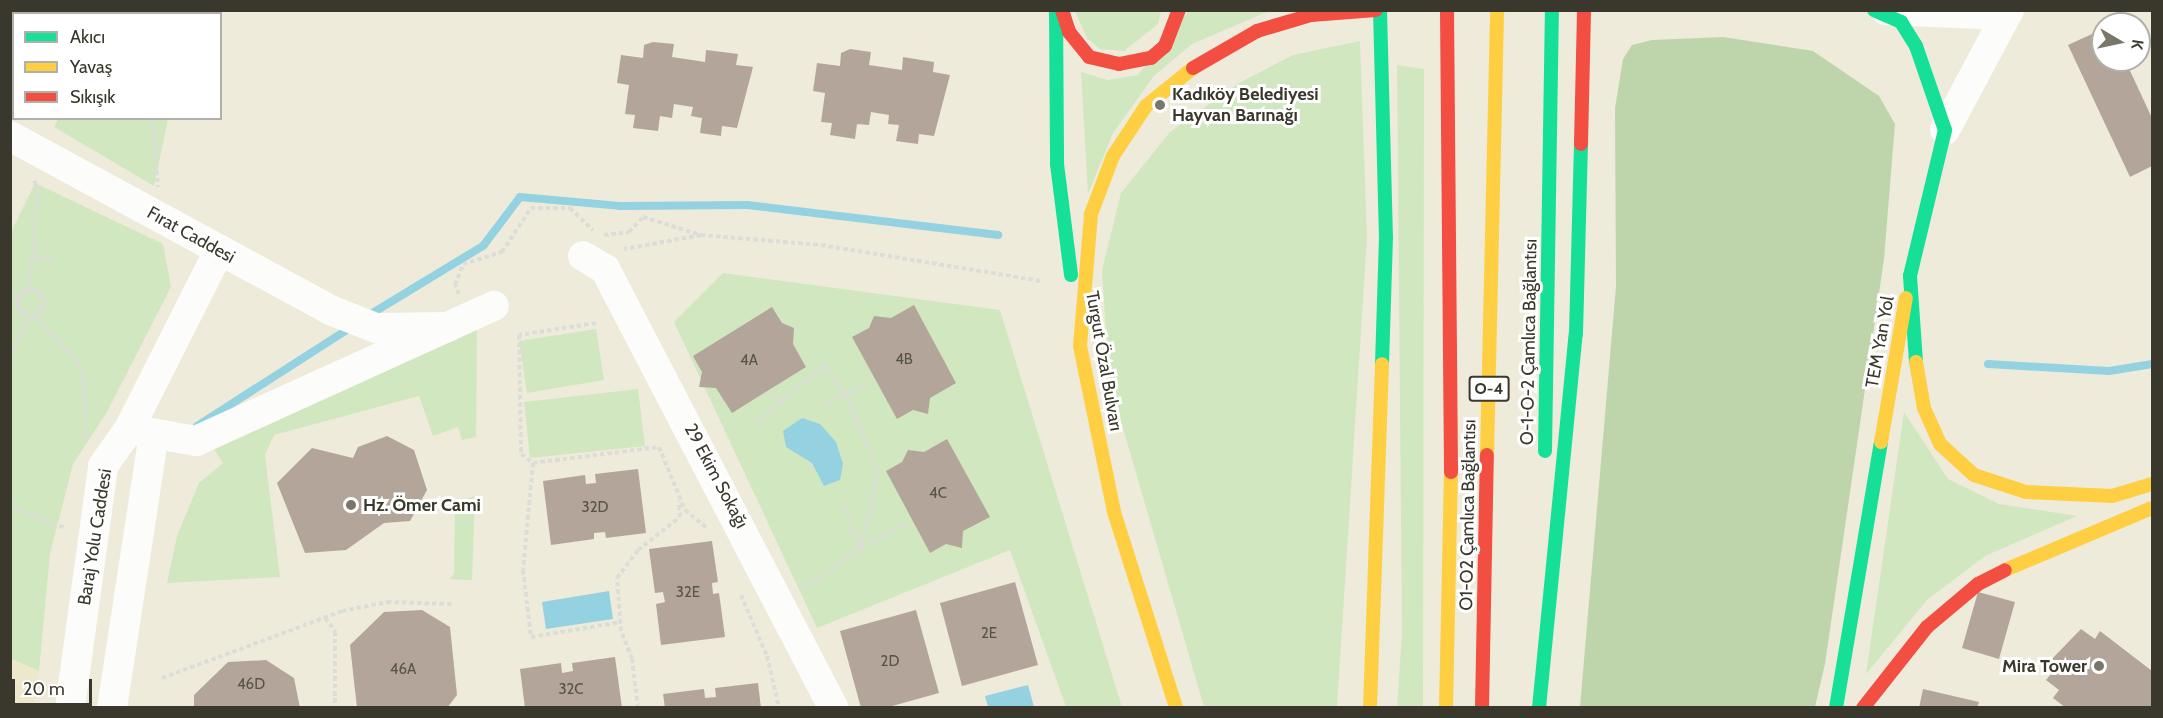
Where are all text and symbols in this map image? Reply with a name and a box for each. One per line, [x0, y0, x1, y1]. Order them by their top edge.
legend [12, 12, 222, 120]
north arrow [2091, 12, 2151, 72]
text: Akıcı [70, 26, 105, 48]
text: K [2127, 38, 2147, 51]
text: Yavaş [70, 56, 112, 78]
place label: Kadıköy Belediyesi Hayvan Barınağı [1172, 84, 1319, 127]
text: Sıkışık [70, 86, 115, 108]
marker: Kadıköy Belediyesi Hayvan Barınağı [1153, 98, 1167, 112]
street label: Fırat Caddesi [143, 202, 239, 268]
street label: O-1-O-2 Çamlıca Bağlantısı [1516, 239, 1542, 445]
street label: Turgut Özal Bulvarı [1081, 289, 1127, 433]
street label: TEM Yan Yol [1861, 294, 1899, 390]
house number: 4B [895, 351, 913, 369]
house number: 4A [740, 352, 758, 370]
road number: O-4 [1468, 376, 1510, 402]
street label: O1-O2 Çamlıca Bağlantısı [1456, 419, 1480, 611]
street label: 29 Ekim Sokağı [679, 420, 753, 532]
street label: Baraj Yolu Caddesi [74, 467, 116, 607]
house number: 4C [929, 485, 947, 503]
place label: Hz. Ömer Cami [363, 494, 481, 516]
marker: Hz. Ömer Cami [344, 498, 358, 512]
house number: 32D [582, 499, 608, 517]
house number: 32E [676, 584, 700, 602]
house number: 2E [981, 625, 997, 643]
house number: 2D [881, 653, 899, 671]
place label: Mira Tower [2002, 655, 2087, 677]
marker: Mira Tower [2092, 659, 2106, 673]
house number: 46A [390, 661, 416, 679]
scale bar [15, 667, 94, 705]
house number: 46D [237, 676, 265, 694]
text: 20 m [23, 678, 65, 700]
house number: 32C [558, 681, 584, 699]

